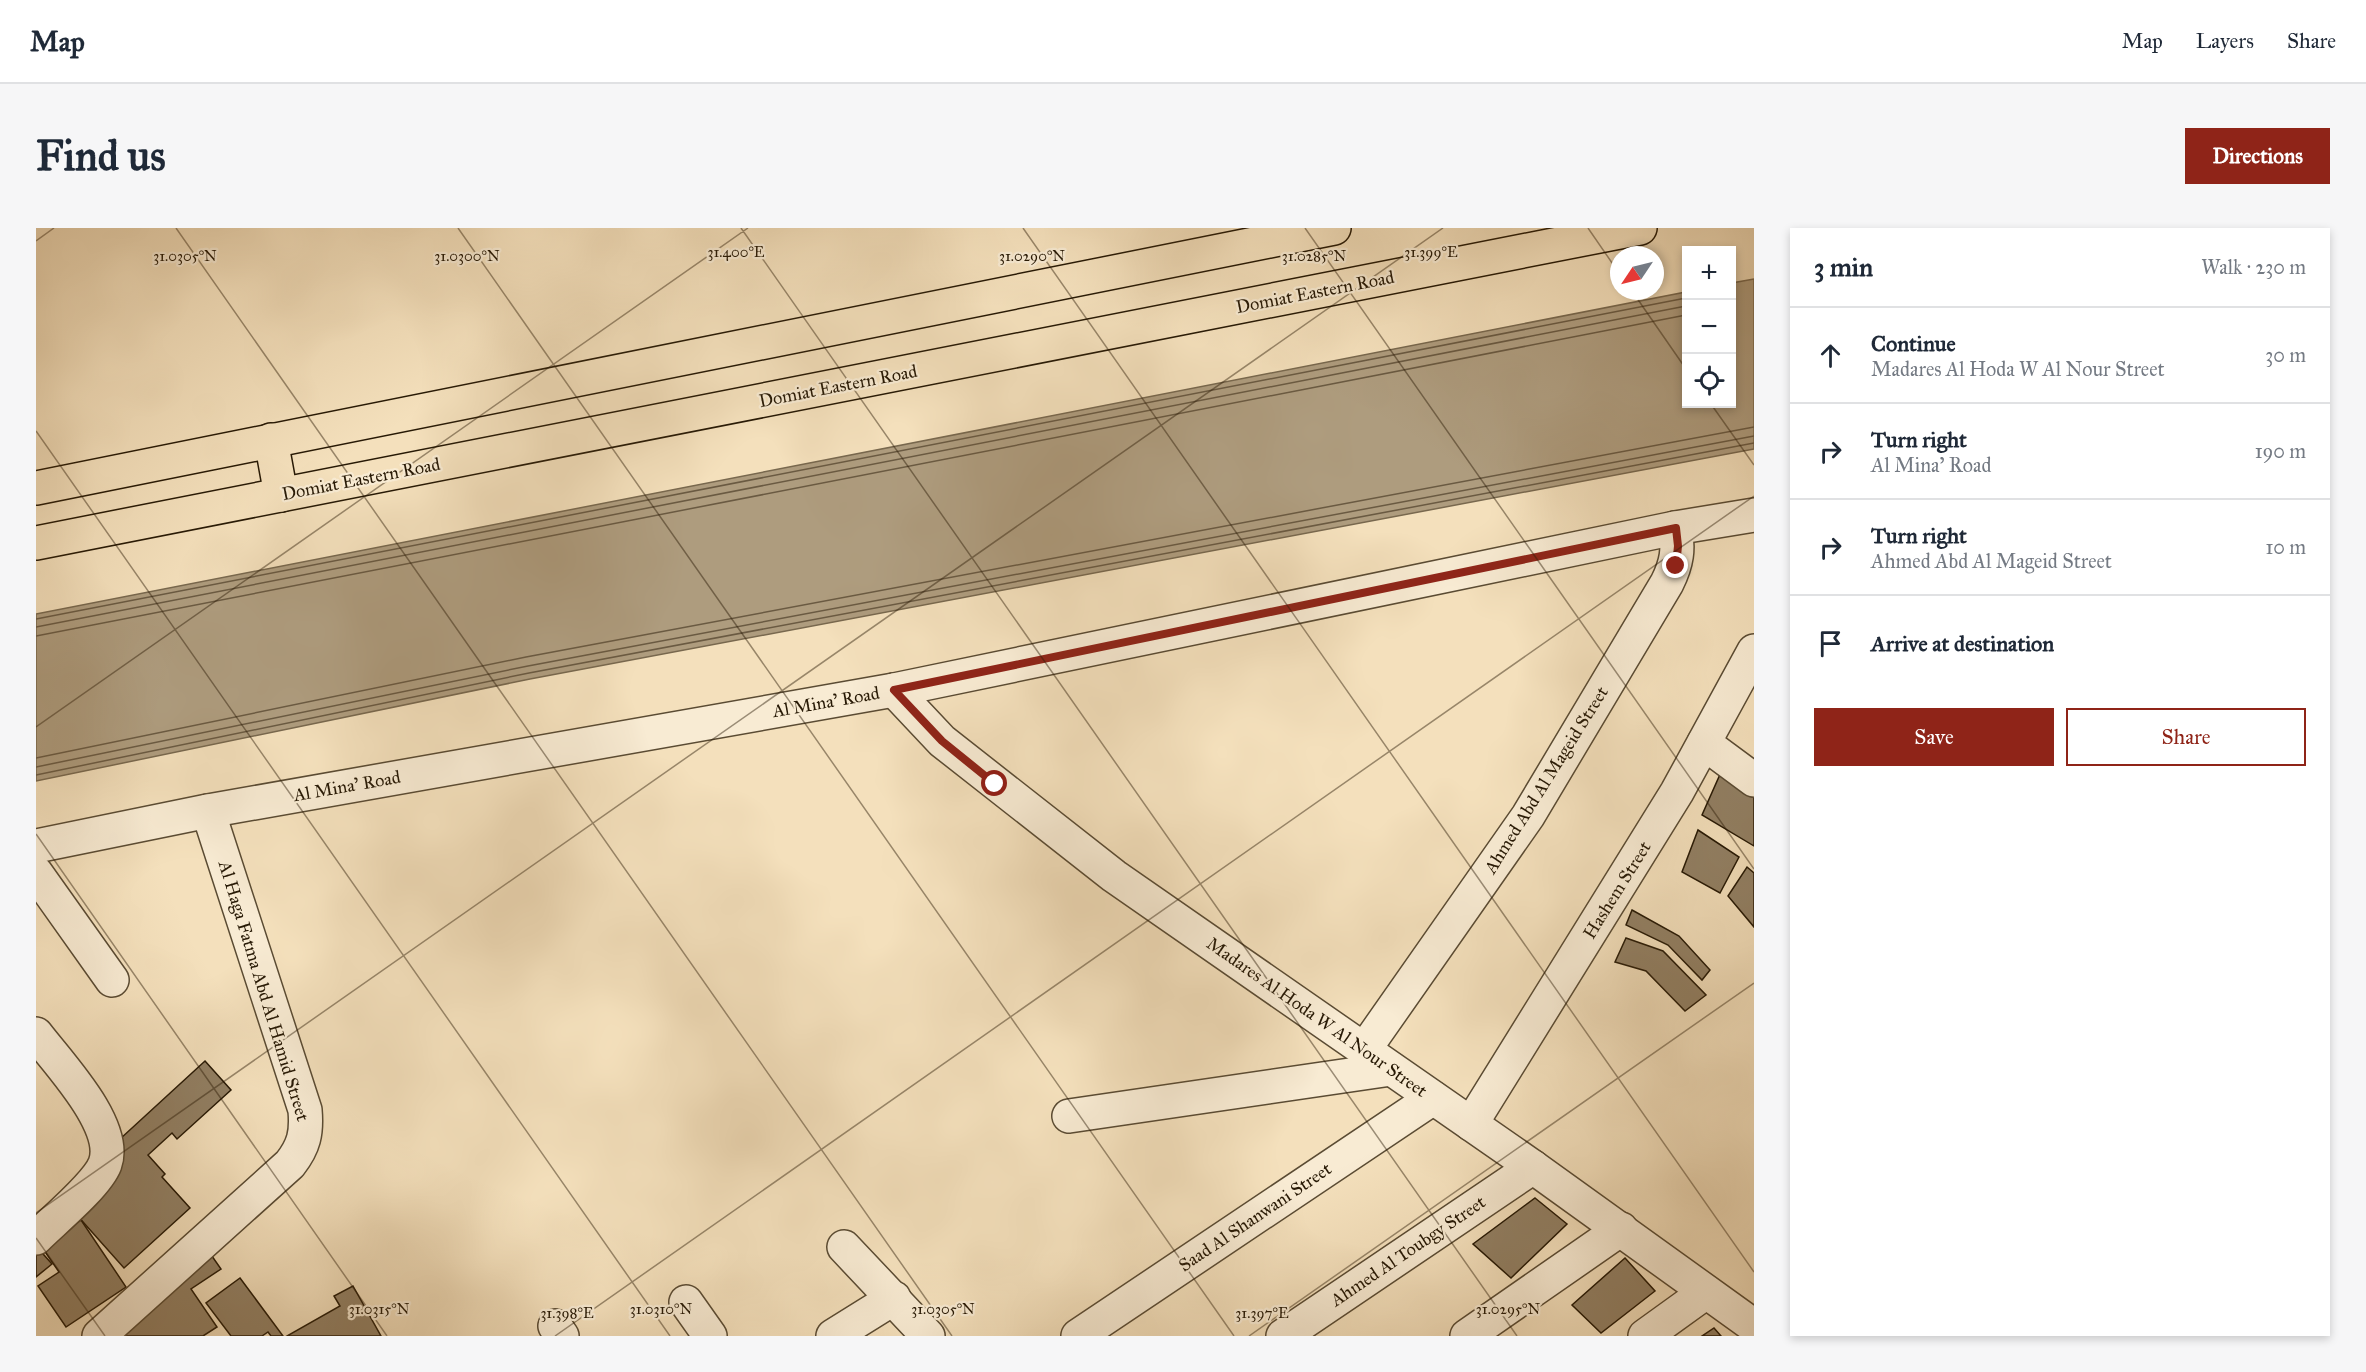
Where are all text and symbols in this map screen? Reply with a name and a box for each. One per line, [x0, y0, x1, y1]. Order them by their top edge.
text: Map [30, 24, 85, 59]
text: Map [2122, 28, 2163, 54]
text: Layers [2196, 28, 2254, 54]
text: Share [2287, 28, 2336, 54]
button: Directions [2185, 128, 2330, 184]
text: Find us [36, 130, 166, 182]
text: 31.400°E [707, 243, 765, 261]
text: 31.399°E [1404, 243, 1458, 261]
north arrow [1610, 246, 1664, 300]
map controls [1682, 246, 1736, 408]
button: + [1682, 246, 1736, 300]
text: 31.0305°N [153, 247, 217, 265]
text: 31.0300°N [434, 247, 500, 265]
text: 31.0290°N [999, 247, 1065, 265]
text: 31.0285°N [1282, 247, 1346, 265]
text: 3 min [1814, 251, 1873, 283]
text: Walk · 230 m [2201, 255, 2306, 279]
street label: Domiat Eastern Road [1234, 266, 1396, 318]
button: − [1682, 300, 1736, 354]
text: Continue [1871, 330, 1956, 357]
icon: ahead [1814, 339, 1847, 372]
text: 30 m [2265, 343, 2306, 367]
button: locate [1682, 354, 1736, 408]
text: Madares Al Hoda W Al Nour Street [1871, 357, 2165, 381]
street label: Domiat Eastern Road [757, 360, 919, 412]
text: Turn right [1871, 426, 1967, 453]
icon: right [1814, 435, 1847, 468]
text: 190 m [2255, 439, 2306, 463]
street label: Domiat Eastern Road [280, 453, 442, 505]
text: Al Mina' Road [1871, 453, 1991, 477]
text: Turn right [1871, 522, 1967, 549]
icon: right [1814, 531, 1847, 564]
text: 10 m [2265, 535, 2306, 559]
text: Ahmed Abd Al Mageid Street [1871, 549, 2112, 573]
route end [1662, 552, 1688, 578]
icon: arrive [1814, 627, 1847, 660]
text: Arrive at destination [1871, 630, 2054, 657]
street label: Al Mina' Road [770, 682, 881, 722]
street label: Ahmed Abd Al Mageid Street [1479, 682, 1614, 879]
button: Save [1814, 708, 2054, 766]
button: Share [2066, 708, 2306, 766]
street label: Al Mina' Road [291, 766, 402, 806]
route start [981, 770, 1007, 796]
street label: Hashem Street [1578, 837, 1656, 943]
street label: Al Haga Fatma Abd Al Hamid Street [213, 857, 314, 1125]
street label: Madares Al Hoda W Al Nour Street [1202, 932, 1432, 1102]
street label: Saad Al Shanwani Street [1174, 1157, 1336, 1276]
street label: Ahmed Al Toubgy Street [1325, 1191, 1491, 1312]
text: 31.0315°N [349, 1300, 410, 1318]
text: 31.0310°N [630, 1300, 693, 1318]
text: 31.0305°N [911, 1300, 975, 1318]
text: 31.0295°N [1476, 1300, 1540, 1318]
text: 31.398°E [540, 1304, 594, 1322]
text: 31.397°E [1235, 1304, 1289, 1322]

